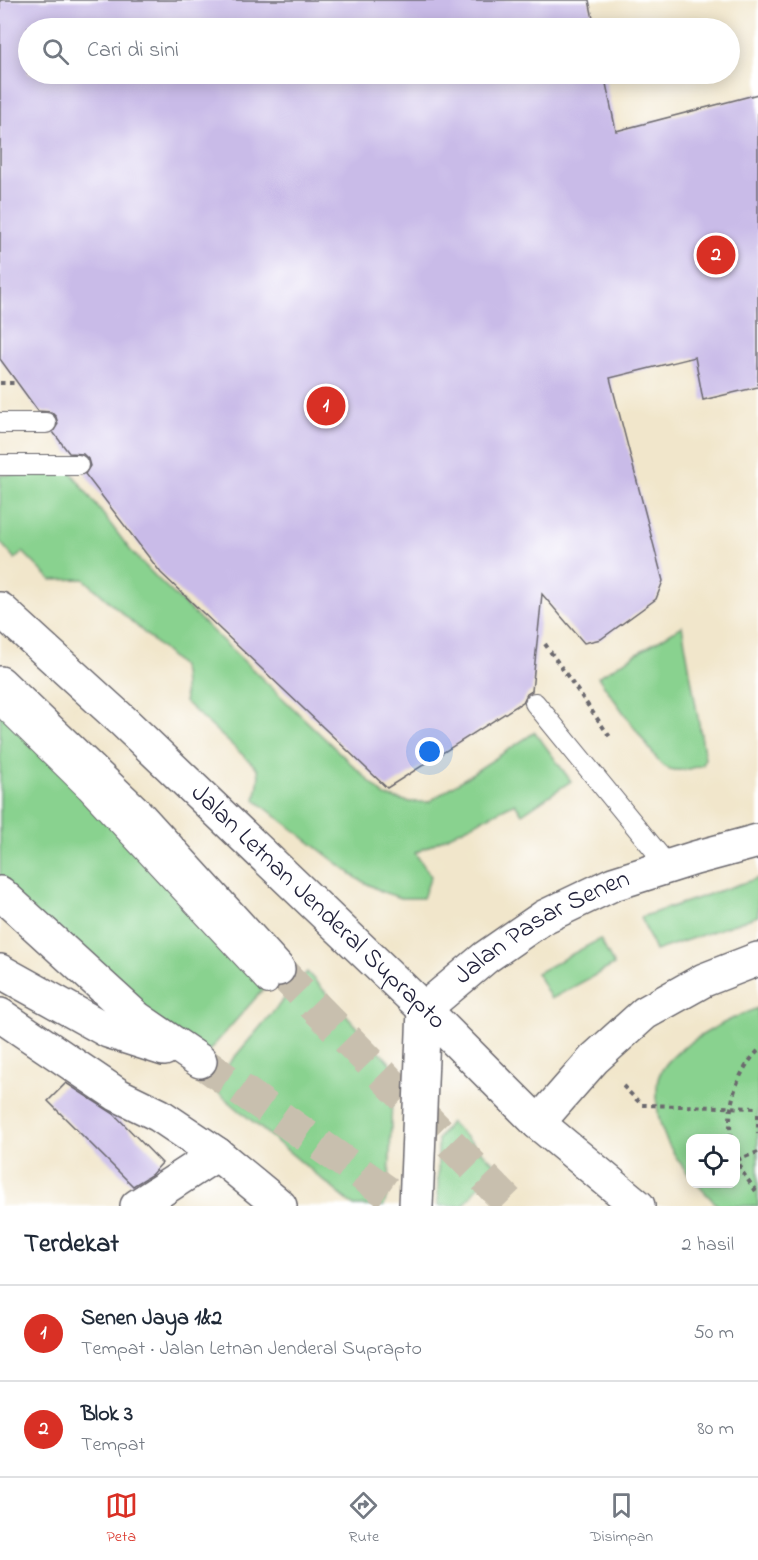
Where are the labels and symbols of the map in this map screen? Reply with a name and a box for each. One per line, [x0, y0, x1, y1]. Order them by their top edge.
pin: 2 [696, 232, 736, 278]
pin: 1 [306, 384, 346, 428]
your location [415, 737, 444, 766]
street label: Jalan Letnan Jenderal Suprapto [181, 776, 454, 1039]
street label: Jalan Pasar Senen [446, 861, 635, 995]

